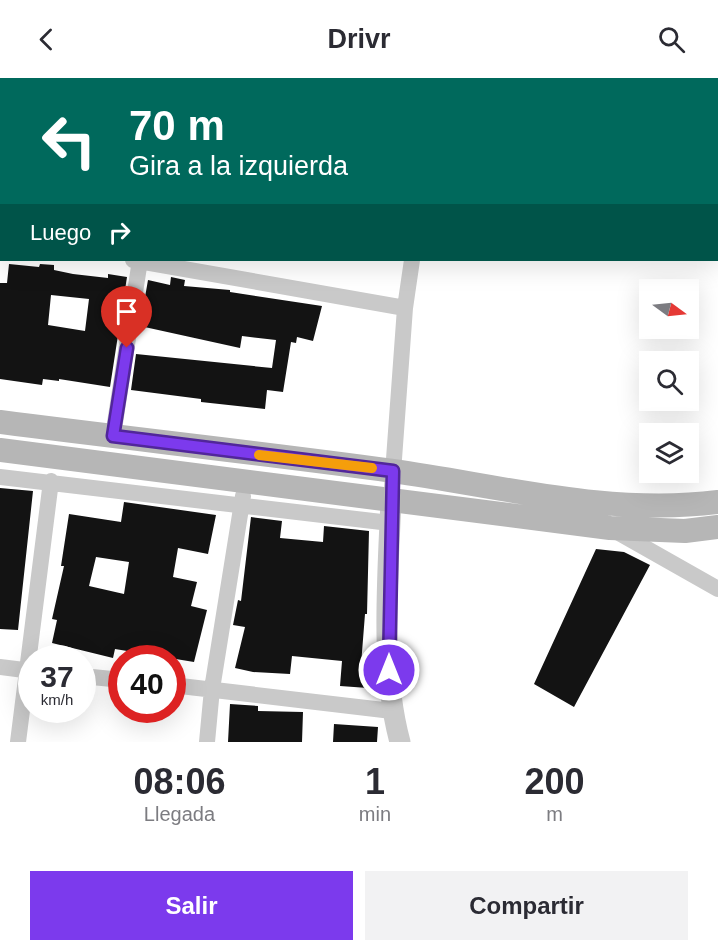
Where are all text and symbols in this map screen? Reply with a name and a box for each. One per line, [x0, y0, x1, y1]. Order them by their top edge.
icon: back [30, 23, 63, 56]
icon: search [655, 23, 688, 56]
text: Drivr [327, 24, 391, 54]
icon: left [30, 102, 108, 180]
text: 70 m [129, 102, 225, 149]
text: Gira a la izquierda [129, 151, 348, 181]
icon: right [103, 216, 136, 249]
text: Luego [30, 220, 91, 245]
north arrow [639, 279, 699, 339]
map controls [639, 279, 699, 483]
pin [101, 286, 152, 348]
icon: arrive [110, 295, 143, 328]
button: search [639, 351, 699, 411]
button: layers [639, 423, 699, 483]
position arrow [357, 638, 421, 702]
speed limit sign: 40 [108, 645, 186, 723]
text: 37 [40, 660, 74, 693]
text: km/h [41, 691, 73, 708]
text: 08:06 [133, 761, 225, 802]
text: 1 [365, 761, 385, 802]
text: 200 [524, 761, 585, 802]
text: Llegada [144, 803, 215, 825]
text: min [359, 803, 391, 825]
text: m [546, 803, 563, 825]
button: Salir [30, 871, 353, 940]
button: Compartir [365, 871, 688, 940]

